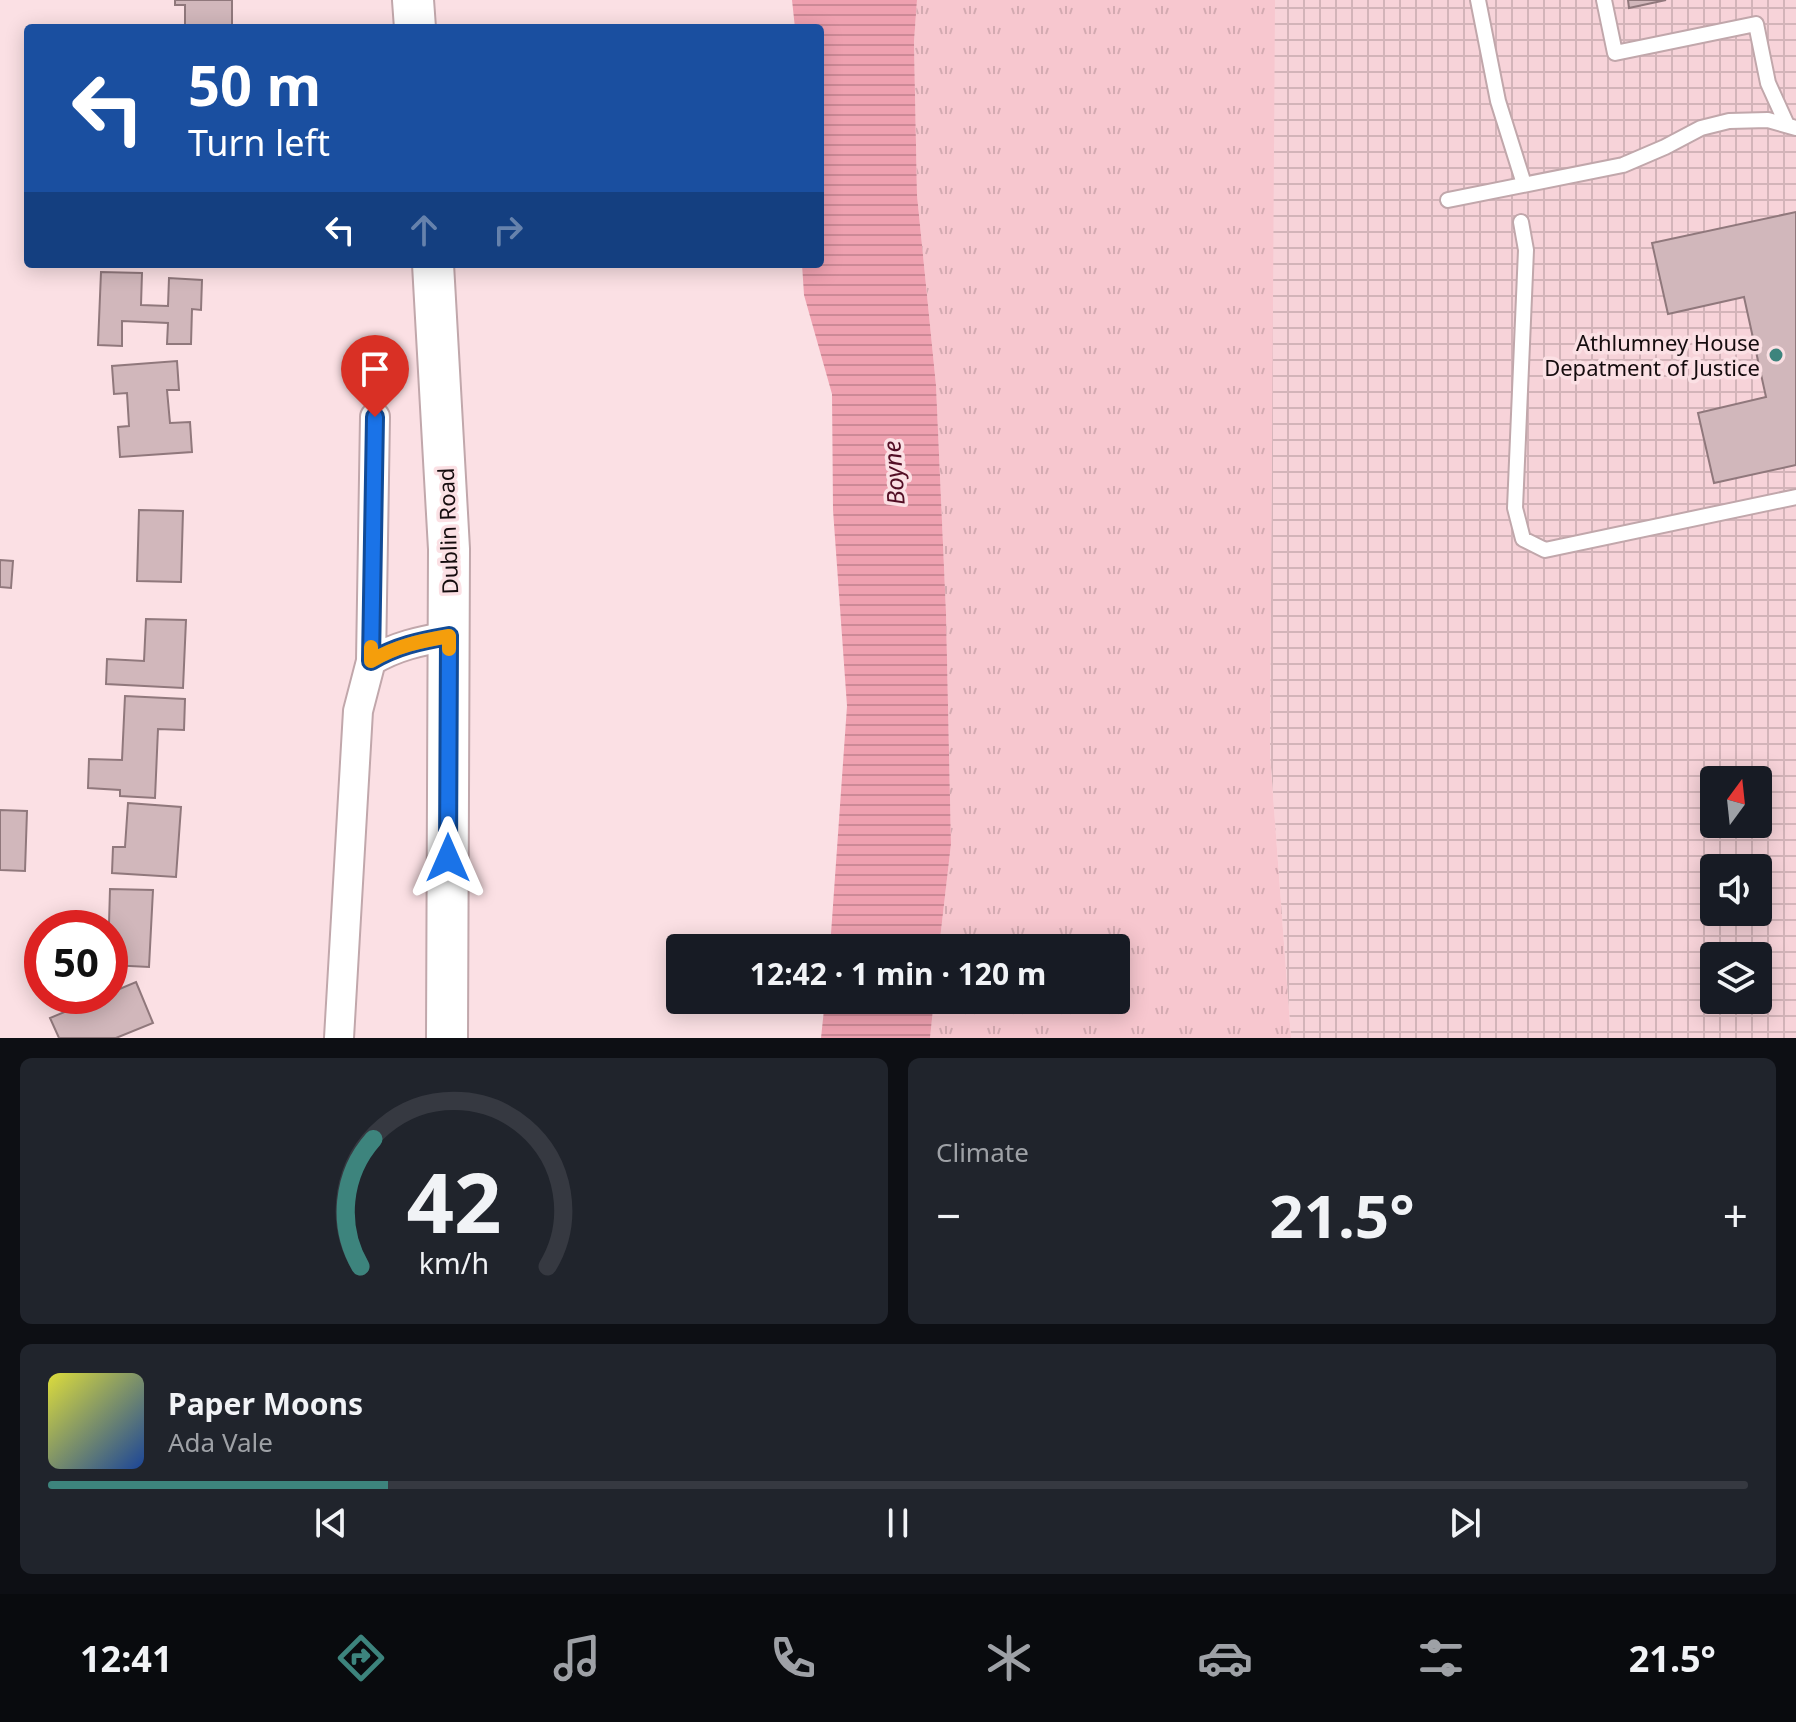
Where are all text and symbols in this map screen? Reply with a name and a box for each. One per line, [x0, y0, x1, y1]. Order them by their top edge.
text: 50 m [188, 46, 321, 122]
icon: left [56, 56, 160, 160]
text: Turn left [188, 118, 330, 167]
icon: left [318, 208, 362, 252]
icon: ahead [402, 208, 446, 252]
icon: right [486, 208, 530, 252]
place label: Athlumney House Depatment of Justice [1544, 327, 1760, 382]
pin [341, 335, 409, 417]
marker: Athlumney House Depatment of Justice [1767, 346, 1785, 364]
icon: arrive [353, 347, 397, 391]
water label: Boyne [874, 440, 912, 506]
street label: Dublin Road [430, 467, 464, 595]
north arrow [1700, 766, 1772, 838]
map controls [1700, 766, 1772, 1014]
position arrow [406, 816, 490, 900]
button: sound [1700, 854, 1772, 926]
speed limit sign: 50 [24, 910, 128, 1014]
button: layers [1700, 942, 1772, 1014]
text: 12:42 · 1 min · 120 m [750, 953, 1046, 994]
text: Climate [936, 1134, 1029, 1170]
text: 42 [406, 1144, 502, 1257]
text: 21.5° [1269, 1174, 1415, 1256]
text: − [936, 1185, 961, 1245]
text: + [1723, 1185, 1748, 1245]
text: km/h [419, 1243, 489, 1282]
text: Paper Moons [168, 1383, 363, 1424]
text: Ada Vale [168, 1424, 273, 1460]
icon: previous [309, 1501, 353, 1545]
icon: pause [876, 1501, 920, 1545]
icon: next [1443, 1501, 1487, 1545]
icon: directions [333, 1630, 389, 1686]
icon: music [549, 1630, 605, 1686]
icon: phone [765, 1630, 821, 1686]
icon: climate [981, 1630, 1037, 1686]
icon: car [1197, 1630, 1253, 1686]
icon: filters [1413, 1630, 1469, 1686]
text: 12:41 [80, 1634, 173, 1683]
text: 21.5° [1629, 1634, 1716, 1683]

